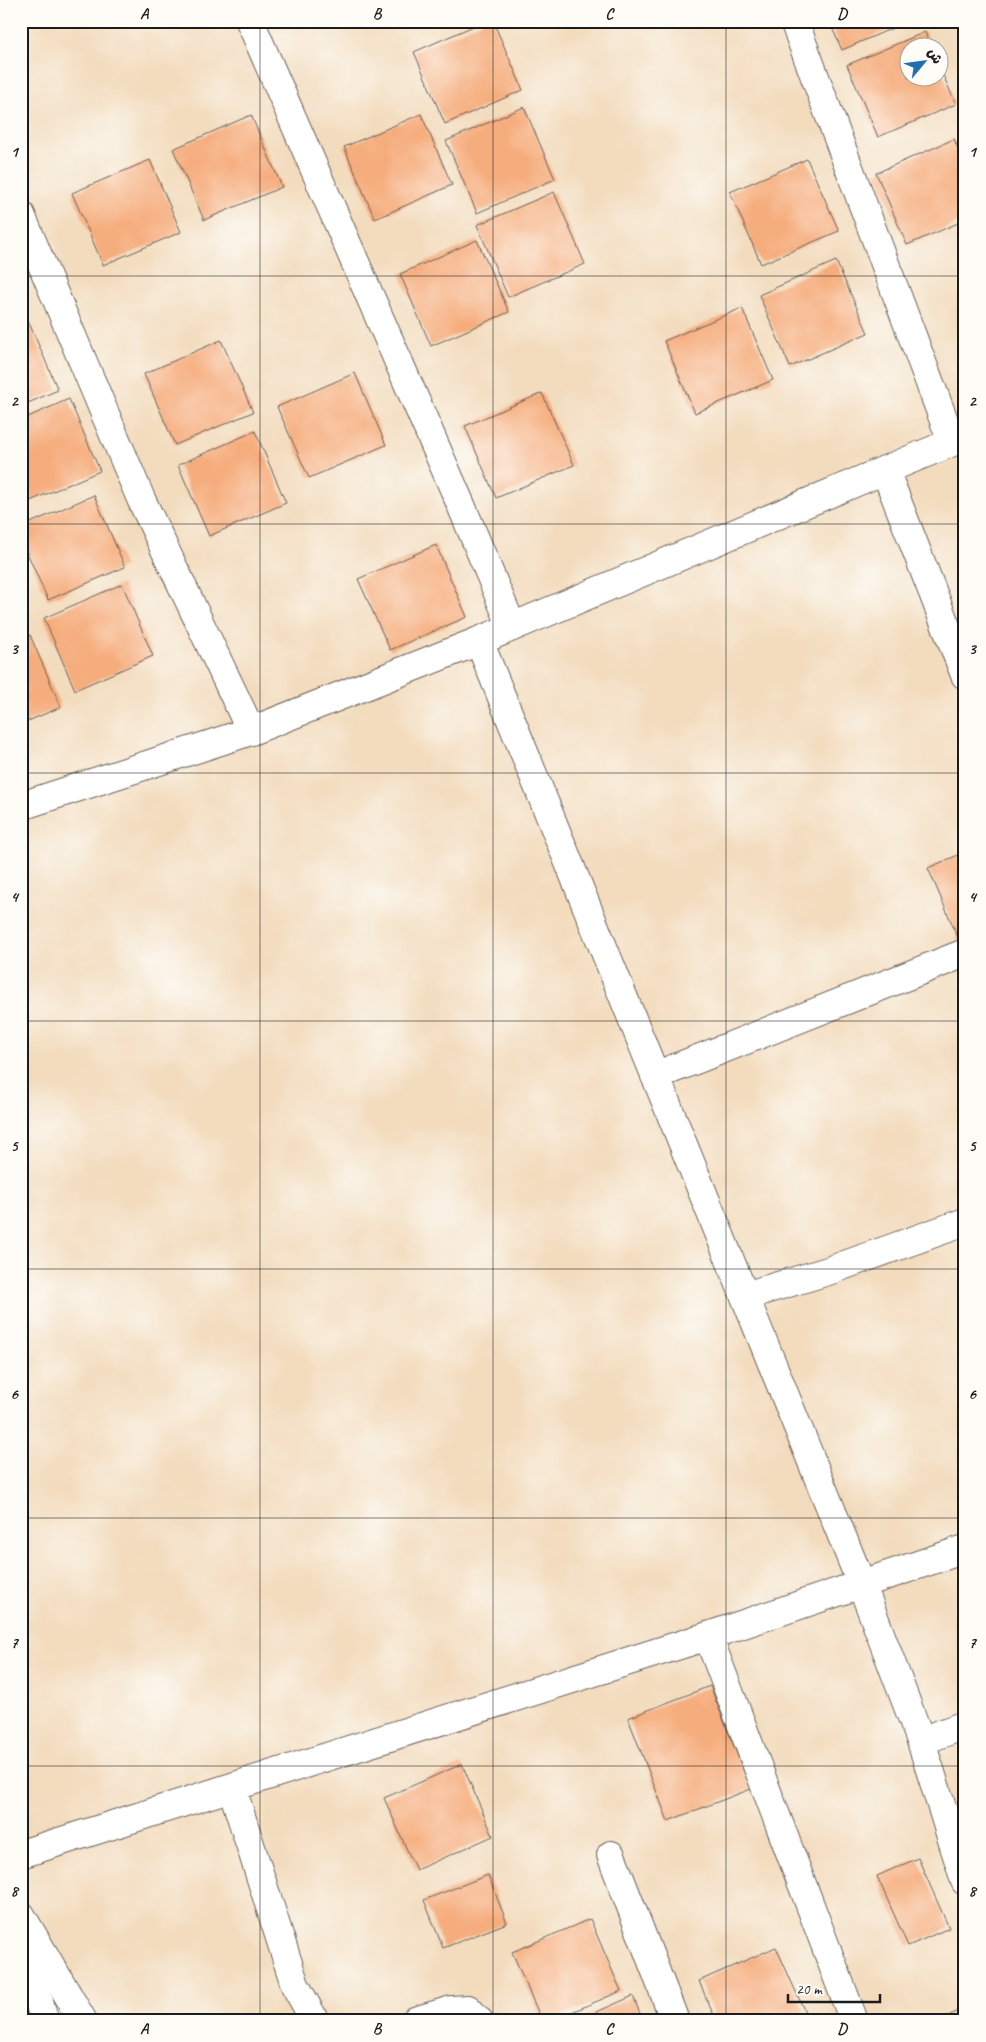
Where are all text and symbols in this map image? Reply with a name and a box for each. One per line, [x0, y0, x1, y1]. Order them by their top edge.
text: A [140, 4, 150, 24]
text: B [373, 4, 383, 24]
text: C [605, 4, 615, 24]
text: D [837, 4, 848, 24]
north arrow [898, 38, 948, 88]
text: ش [924, 45, 946, 67]
text: 1 [10, 142, 19, 162]
text: 1 [968, 142, 977, 162]
text: 2 [10, 391, 19, 411]
text: 2 [968, 391, 977, 411]
text: 3 [10, 639, 19, 659]
text: 3 [968, 639, 977, 659]
text: 4 [10, 887, 19, 907]
text: 4 [968, 887, 977, 907]
text: 5 [11, 1136, 20, 1156]
text: 5 [969, 1136, 978, 1156]
text: 6 [10, 1384, 19, 1404]
text: 6 [968, 1384, 977, 1404]
text: 7 [10, 1633, 19, 1653]
text: 7 [968, 1633, 977, 1653]
text: 8 [10, 1881, 19, 1901]
text: 8 [968, 1881, 977, 1901]
scale bar [788, 1972, 881, 2004]
text: 20 m [796, 1980, 823, 1999]
text: A [140, 2019, 150, 2039]
text: B [373, 2019, 383, 2039]
text: C [605, 2019, 615, 2039]
text: D [837, 2019, 848, 2039]

